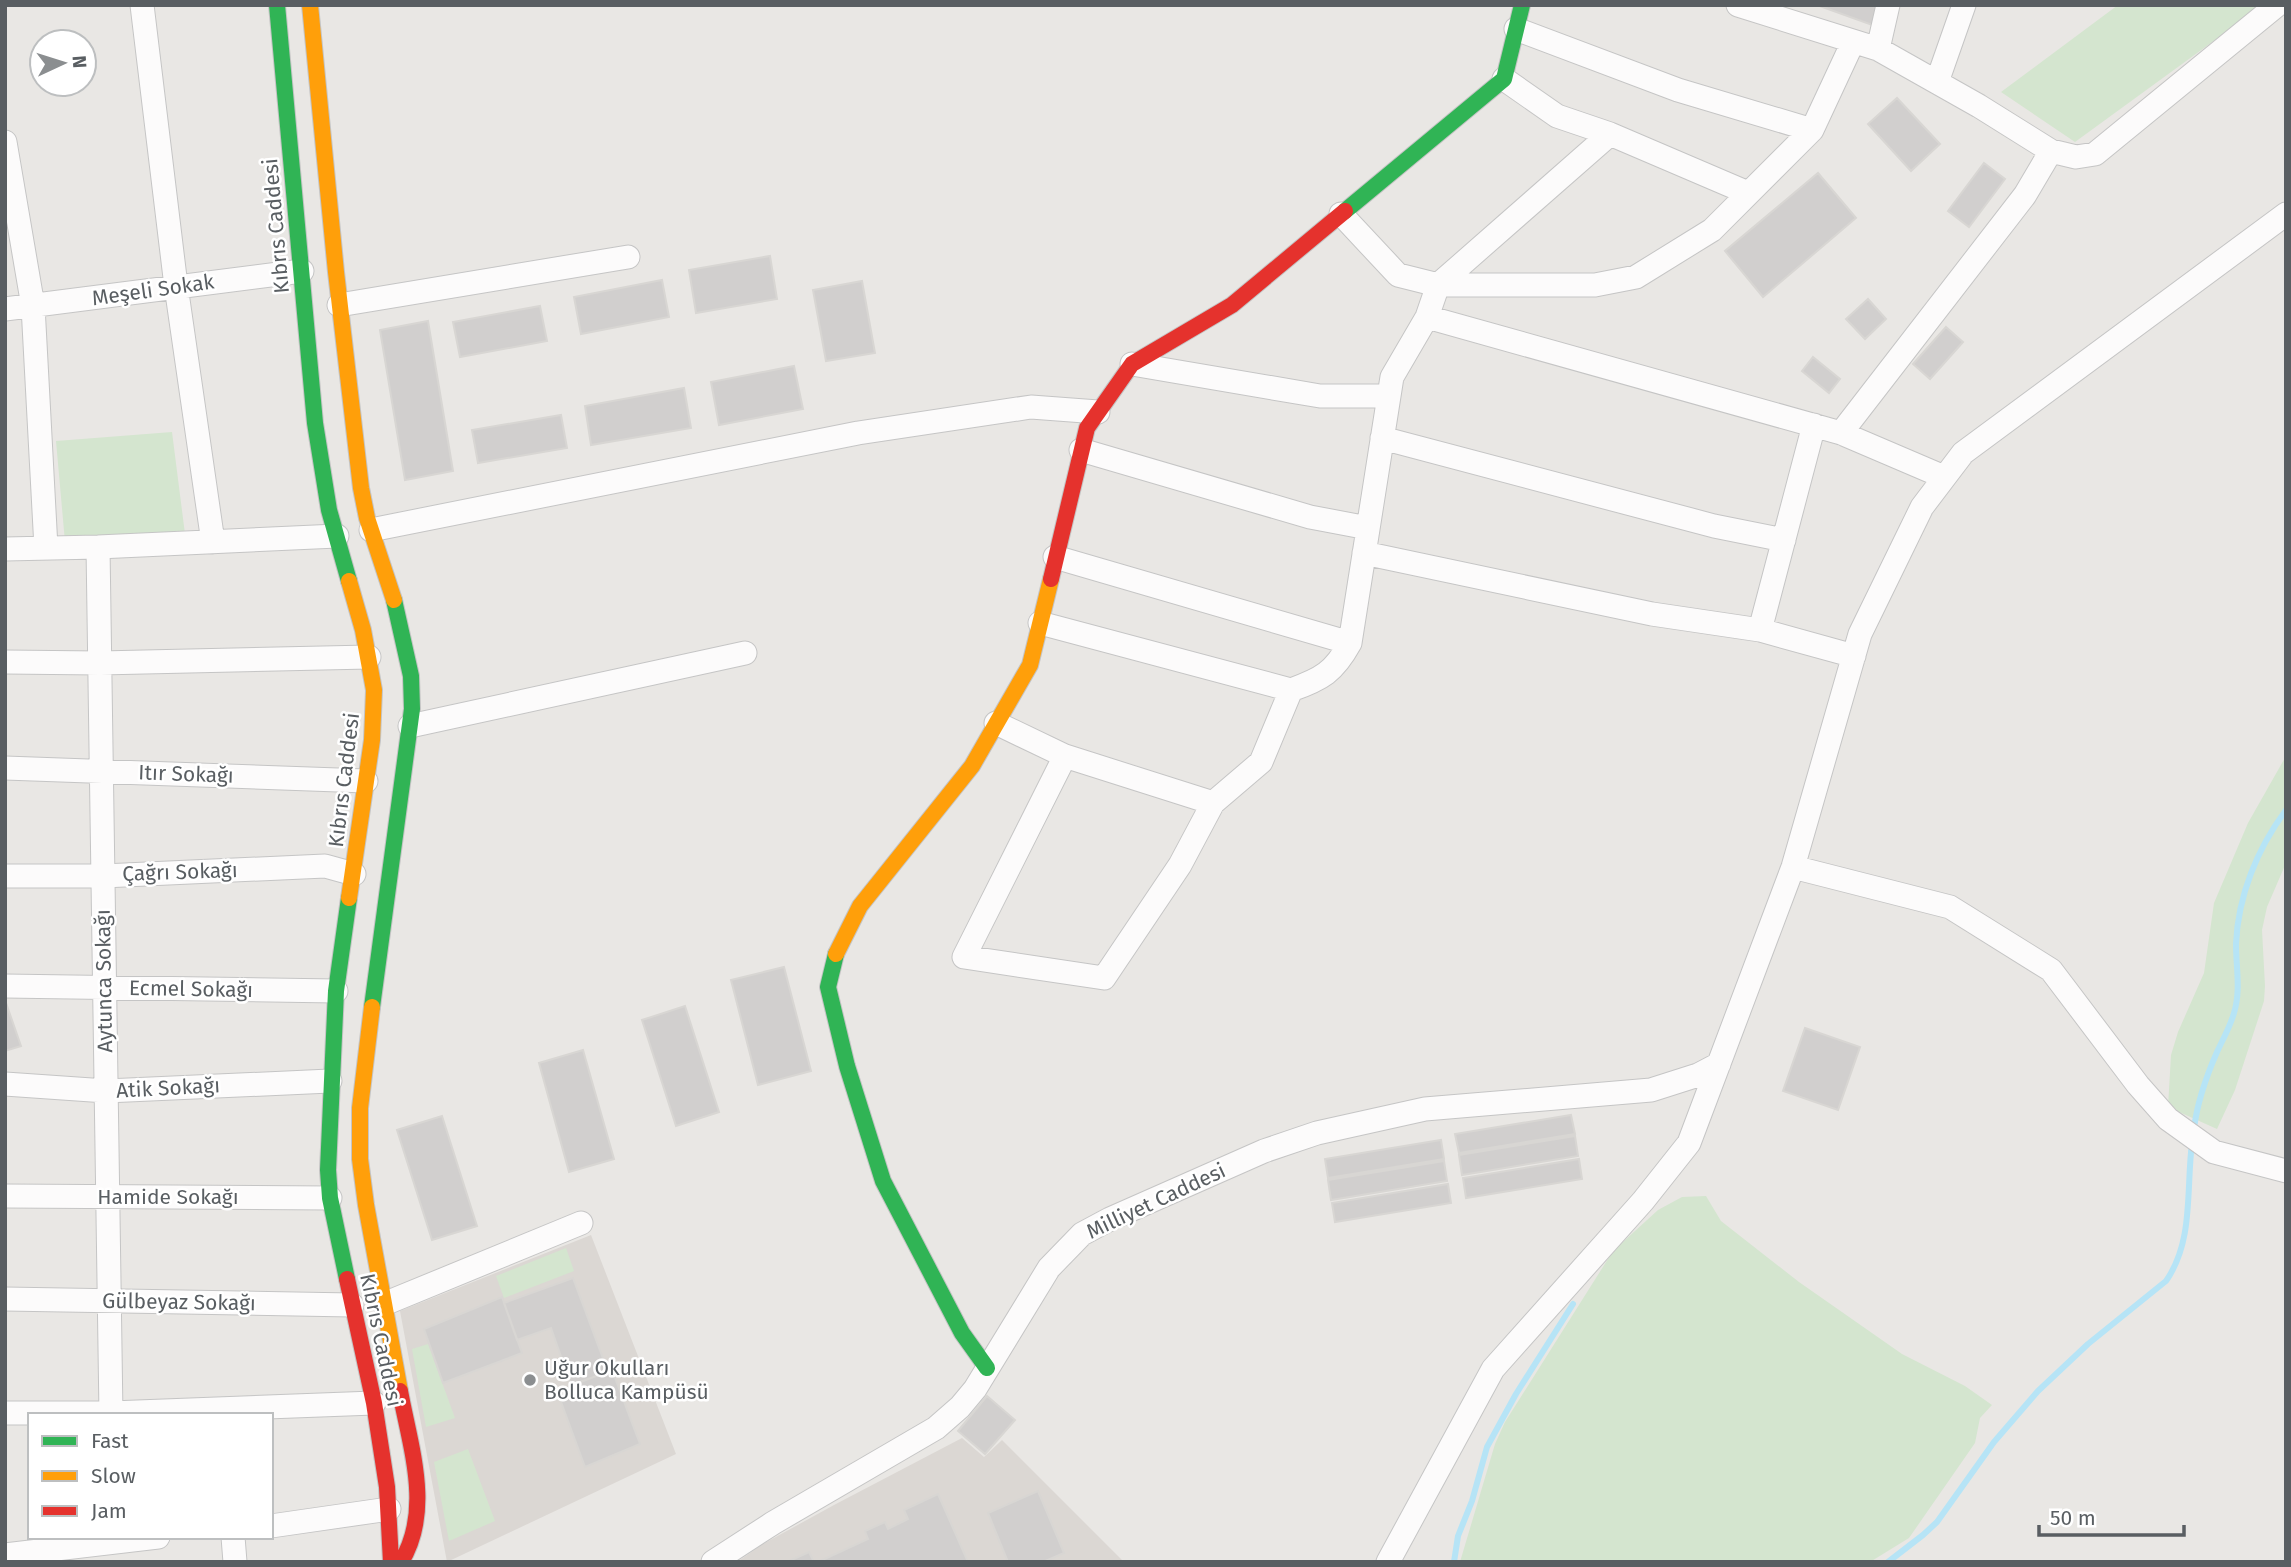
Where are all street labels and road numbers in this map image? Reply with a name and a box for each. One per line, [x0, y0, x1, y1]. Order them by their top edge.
street label: Kıbrıs Caddesi [257, 157, 295, 295]
street label: Meşeli Sokak [90, 269, 216, 311]
street label: Kıbrıs Caddesi [323, 711, 365, 849]
street label: Itır Sokağı [138, 759, 234, 789]
street label: Çağrı Sokağı [122, 857, 238, 887]
street label: Aytunca Sokağı [90, 909, 118, 1053]
street label: Ecmel Sokağı [129, 975, 253, 1003]
street label: Atik Sokağı [115, 1072, 221, 1104]
street label: Milliyet Caddesi [1082, 1157, 1230, 1245]
street label: Hamide Sokağı [97, 1184, 239, 1210]
street label: Kıbrıs Caddesi [354, 1271, 408, 1409]
street label: Gülbeyaz Sokağı [102, 1288, 256, 1316]

